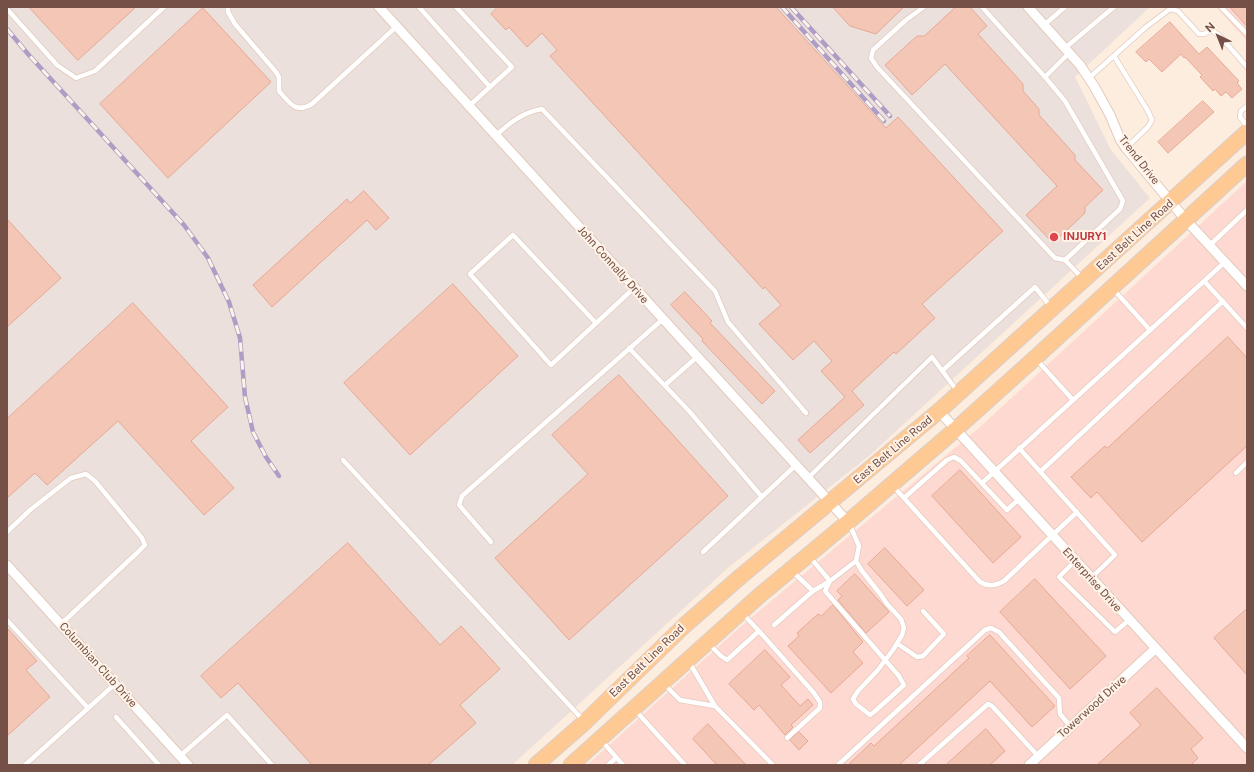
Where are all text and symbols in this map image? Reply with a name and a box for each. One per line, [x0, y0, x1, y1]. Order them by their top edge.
north arrow [1198, 16, 1238, 56]
text: N [1203, 20, 1217, 35]
street label: Trend Drive [1116, 133, 1162, 187]
street label: East Belt Line Road [1094, 197, 1176, 273]
street label: John Connally Drive [575, 224, 651, 306]
place label: INJURY1 [1063, 230, 1107, 244]
marker: INJURY1 [1048, 231, 1060, 243]
street label: East Belt Line Road [851, 413, 935, 487]
street label: Enterprise Drive [1060, 545, 1124, 615]
street label: Columbian Club Drive [56, 620, 140, 710]
street label: East Belt Line Road [607, 622, 687, 700]
street label: Towerwood Drive [1055, 673, 1129, 741]

